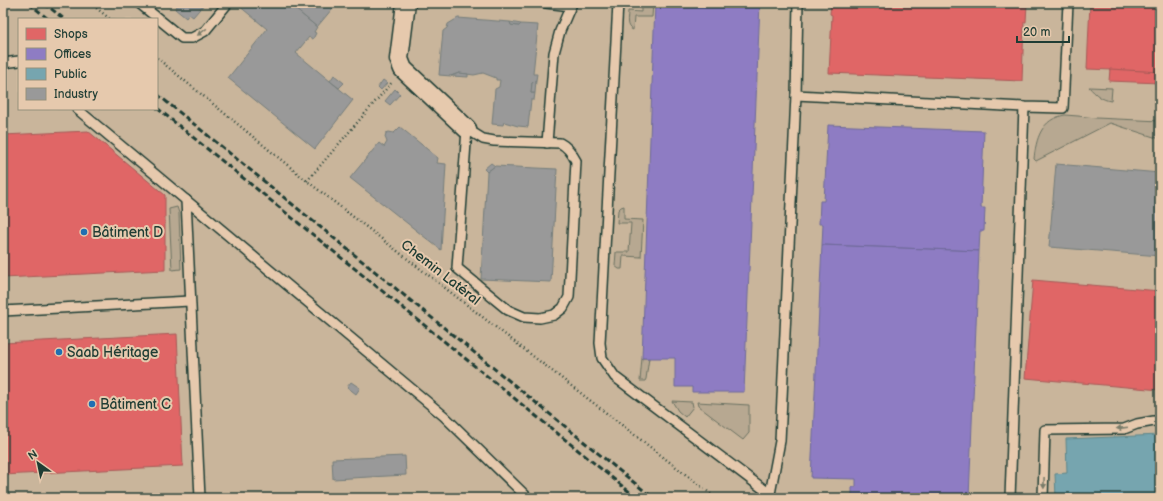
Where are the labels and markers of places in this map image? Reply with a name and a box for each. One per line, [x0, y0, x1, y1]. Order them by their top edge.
place label: Bâtiment D [92, 224, 163, 241]
marker: Bâtiment D [79, 227, 89, 237]
place label: Saab Héritage [67, 344, 158, 361]
marker: Saab Héritage [54, 347, 64, 357]
place label: Bâtiment C [100, 396, 171, 413]
marker: Bâtiment C [87, 399, 97, 409]

